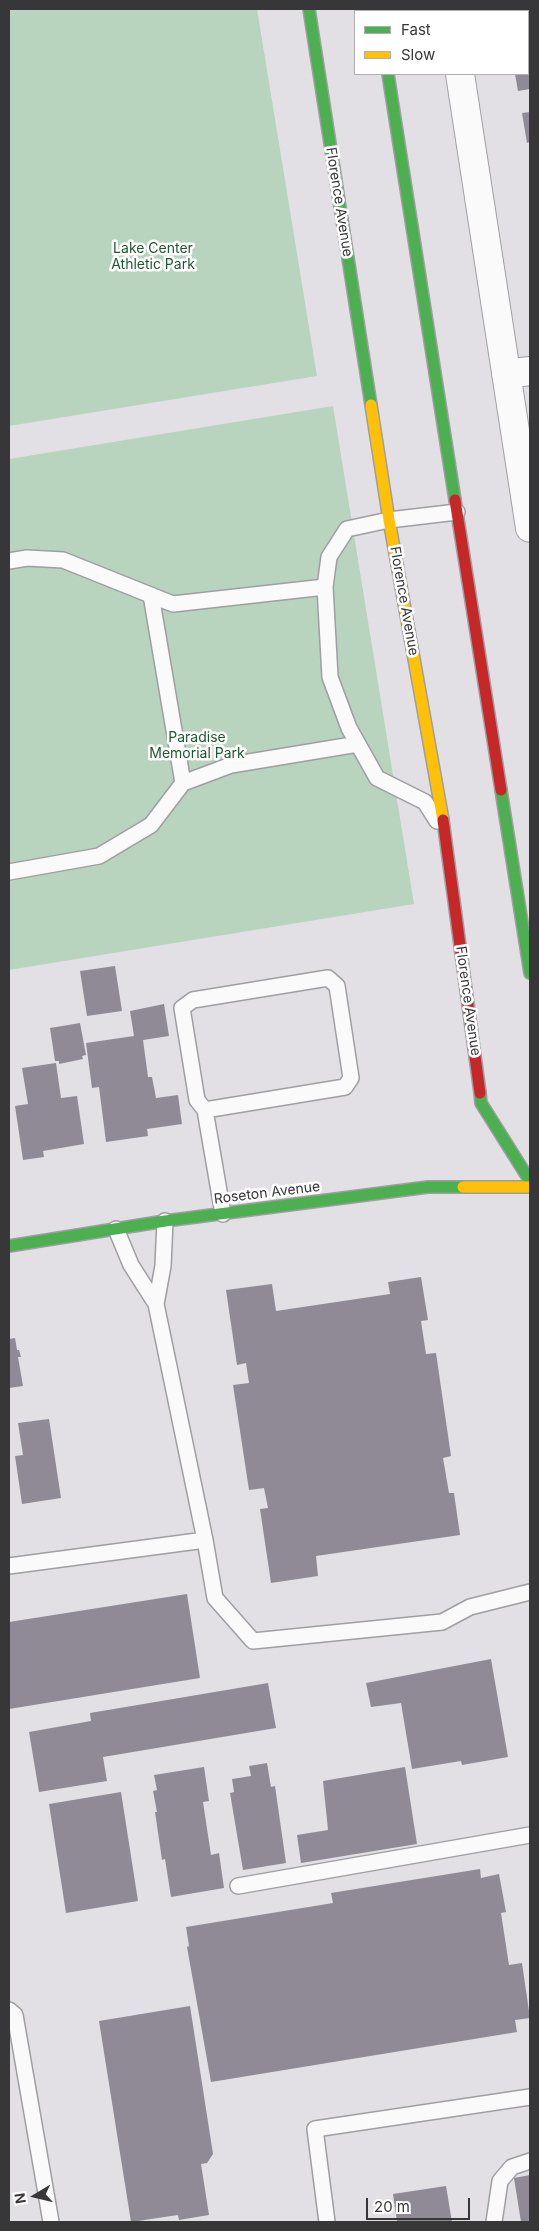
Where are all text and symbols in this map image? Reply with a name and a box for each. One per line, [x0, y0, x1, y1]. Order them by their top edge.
legend [354, 10, 529, 75]
text: Fast [401, 20, 431, 39]
text: Slow [401, 45, 435, 64]
street label: Florence Avenue [322, 146, 356, 258]
park label: Lake Center Athletic Park [111, 241, 195, 274]
street label: Florence Avenue [386, 545, 422, 657]
park label: Paradise Memorial Park [149, 730, 245, 762]
street label: Florence Avenue [452, 945, 484, 1057]
street label: Roseton Avenue [213, 1178, 321, 1208]
north arrow [10, 2171, 60, 2221]
scale bar [369, 2188, 473, 2220]
text: N [10, 2192, 29, 2205]
text: 20 m [374, 2197, 410, 2216]

